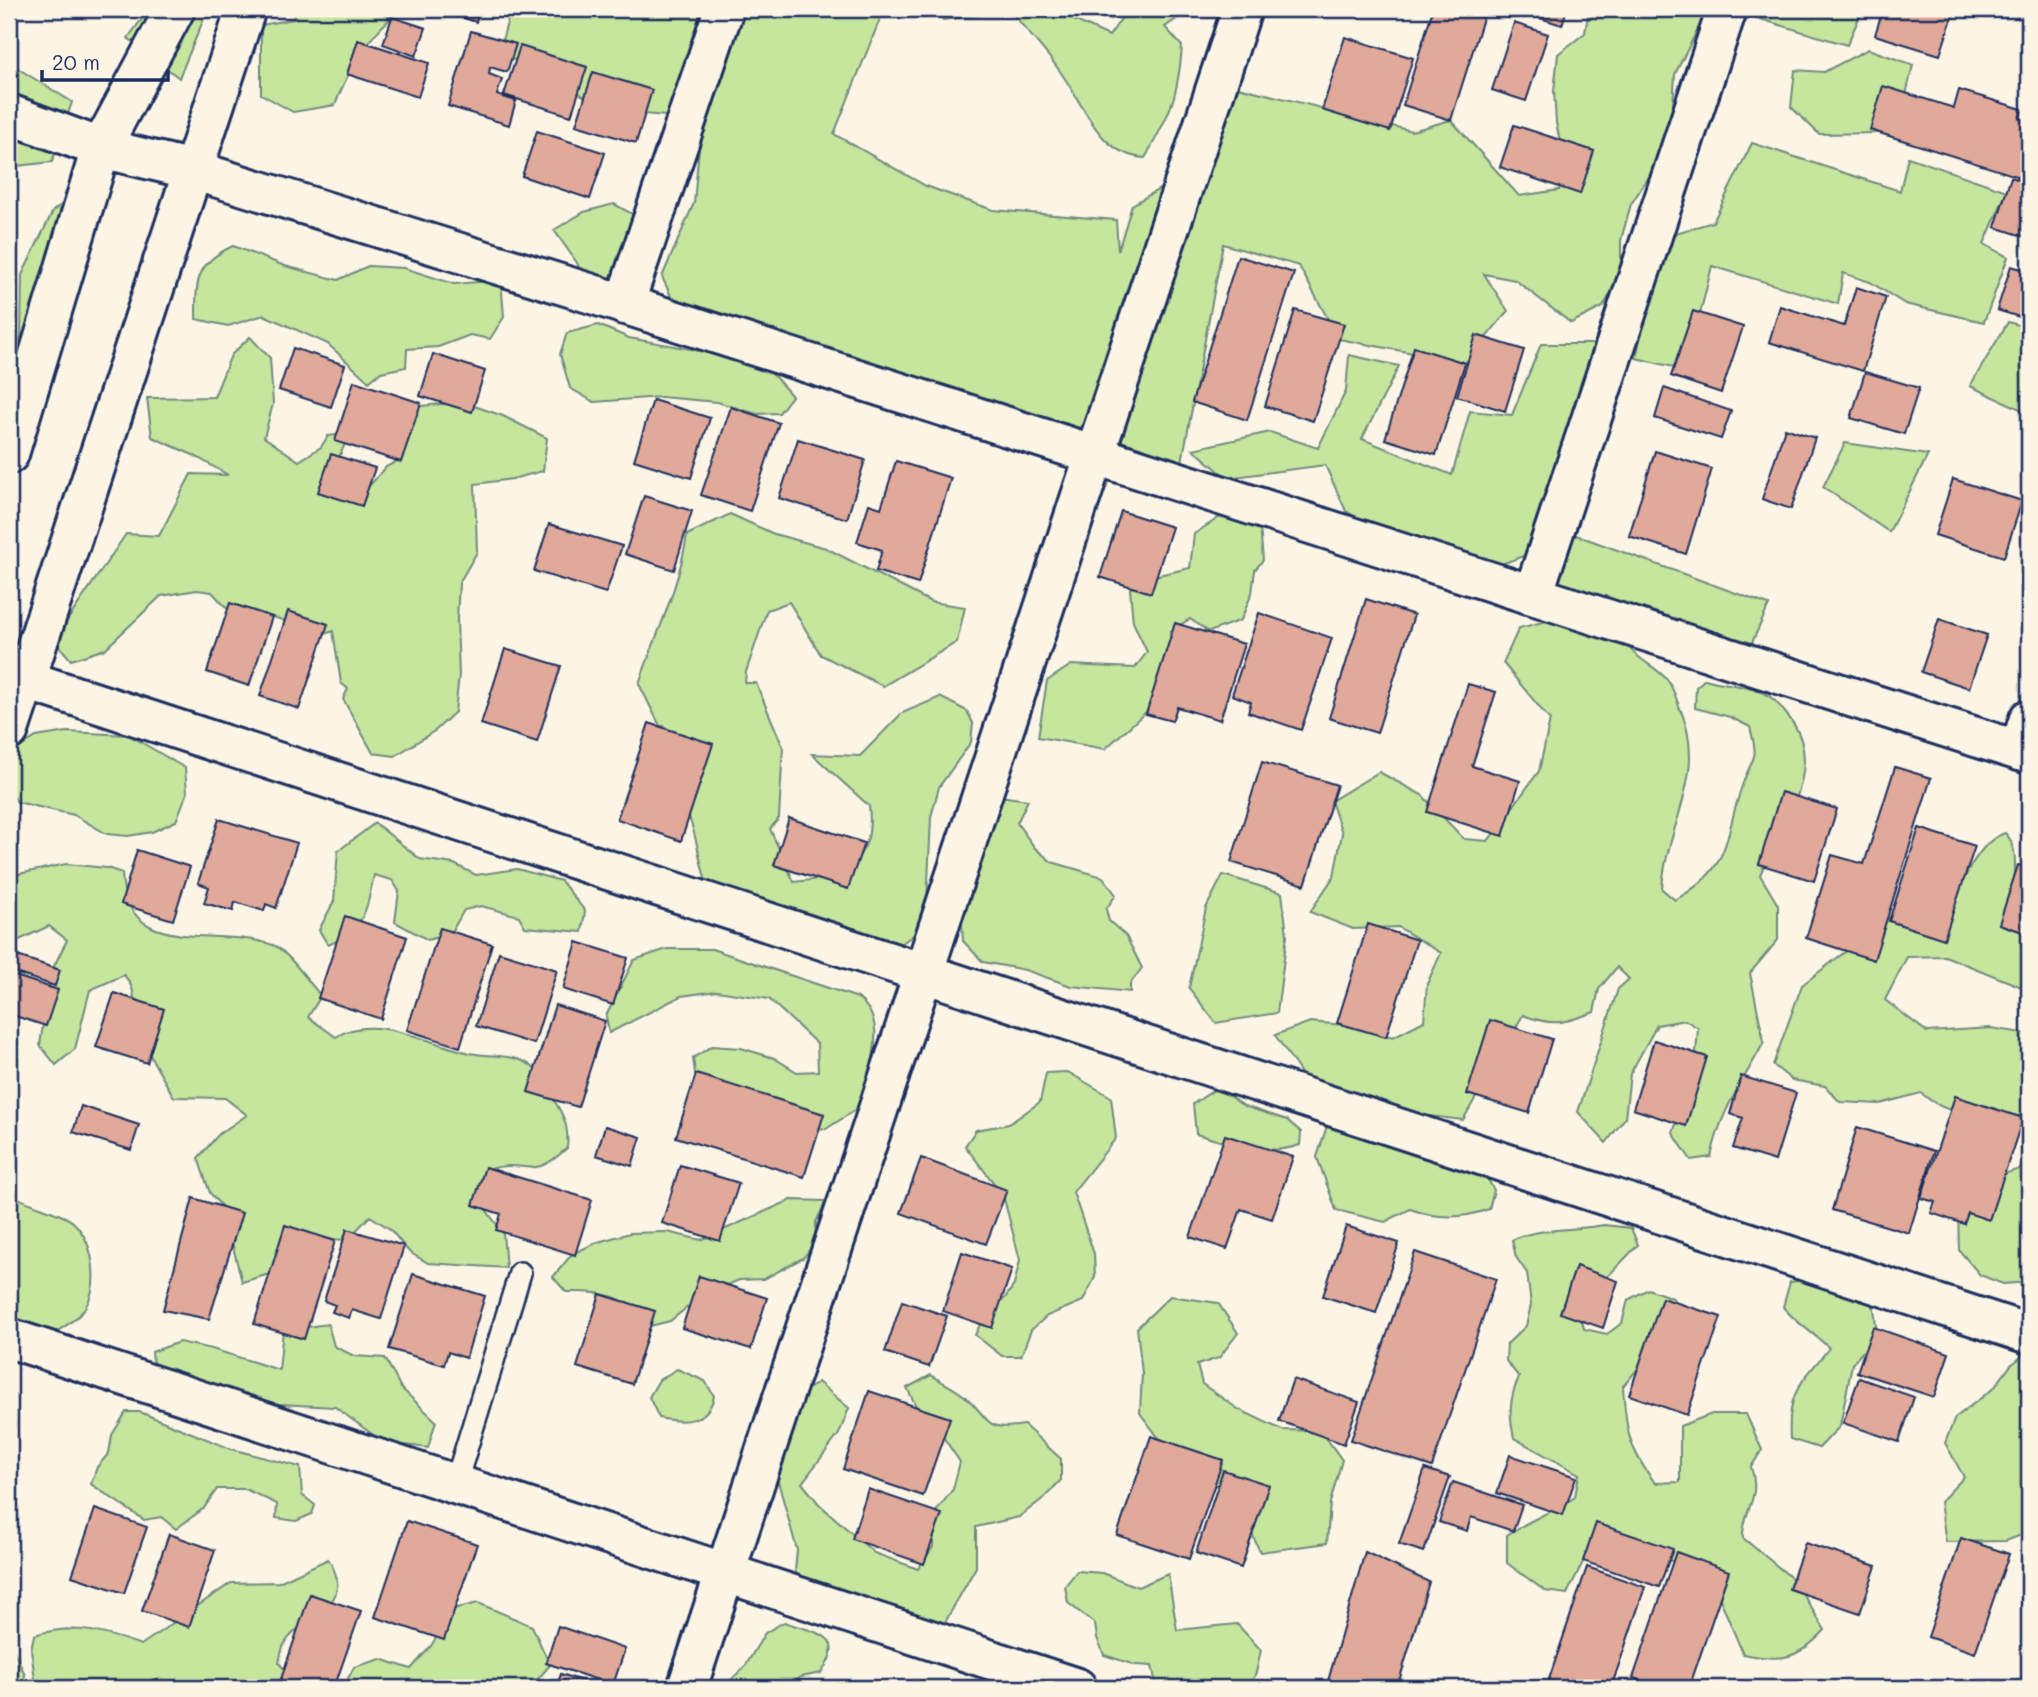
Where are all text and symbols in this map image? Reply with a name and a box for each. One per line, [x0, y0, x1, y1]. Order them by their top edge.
scale bar [42, 38, 168, 82]
text: 20 m [52, 48, 100, 75]

